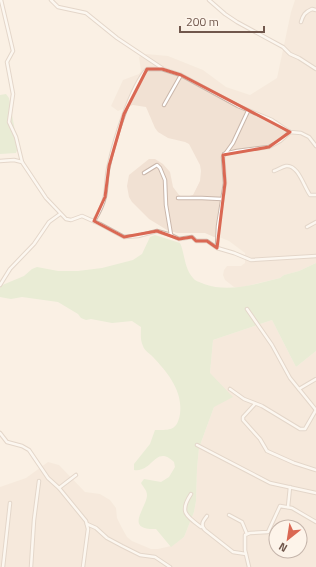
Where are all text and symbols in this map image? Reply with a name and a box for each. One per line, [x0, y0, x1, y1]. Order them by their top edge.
scale bar [180, 8, 264, 34]
text: 200 m [186, 12, 219, 31]
north arrow [268, 519, 308, 559]
text: N [276, 539, 290, 556]

